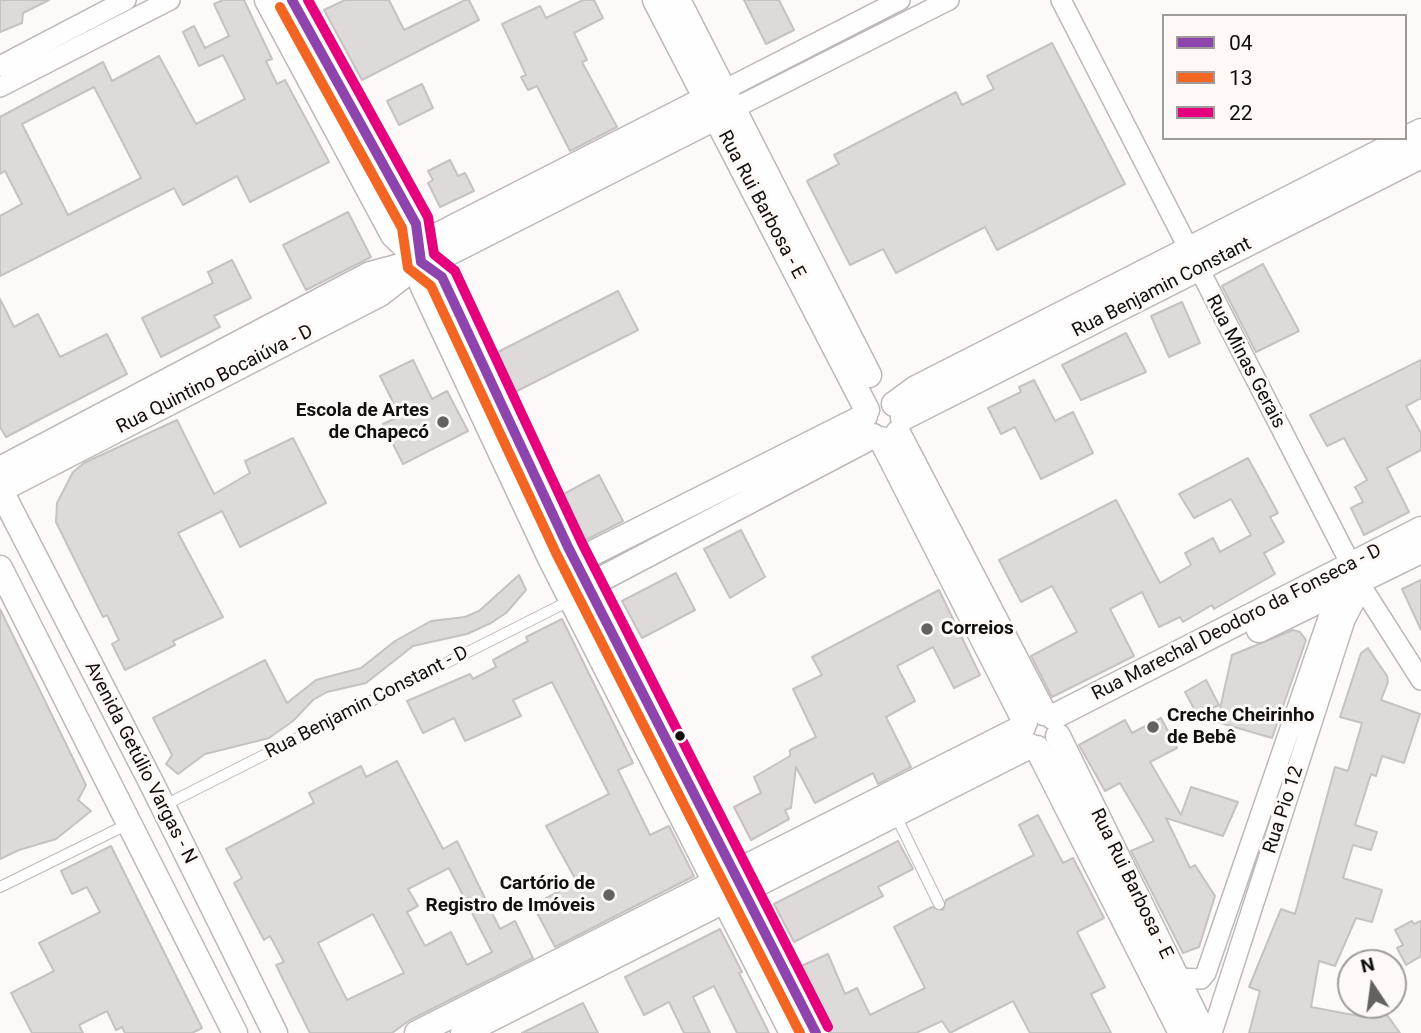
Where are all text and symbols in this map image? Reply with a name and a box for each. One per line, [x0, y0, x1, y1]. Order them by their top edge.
legend [1162, 14, 1407, 140]
text: 04 [1229, 31, 1253, 55]
text: 13 [1229, 66, 1253, 90]
text: 22 [1229, 101, 1253, 125]
street label: Rua Rui Barbosa - E [712, 127, 810, 283]
street label: Rua Benjamin Constant [1069, 233, 1255, 343]
street label: Rua Minas Gerais [1200, 291, 1290, 433]
street label: Rua Quintino Bocaiúva - D [113, 321, 317, 439]
place label: Escola de Artes de Chapecó [296, 400, 429, 444]
marker: Escola de Artes de Chapecó [435, 414, 451, 430]
street label: Rua Marechal Deodoro da Fonseca - D [1088, 540, 1386, 706]
place label: Correios [941, 618, 1014, 640]
marker: Correios [919, 621, 935, 637]
street label: Rua Benjamin Constant - D [262, 642, 472, 764]
street label: Avenida Getúlio Vargas - N [79, 658, 201, 868]
place label: Creche Cheirinho de Bebê [1167, 705, 1314, 749]
marker: Creche Cheirinho de Bebê [1145, 719, 1161, 735]
unlabelled marker [673, 729, 687, 743]
street label: Rua Pio 12 [1259, 763, 1309, 857]
street label: Rua Rui Barbosa - E [1085, 805, 1177, 963]
place label: Cartório de Registro de Imóveis [426, 873, 595, 917]
marker: Cartório de Registro de Imóveis [601, 887, 617, 903]
north arrow [1337, 949, 1407, 1019]
text: N [1358, 952, 1377, 978]

